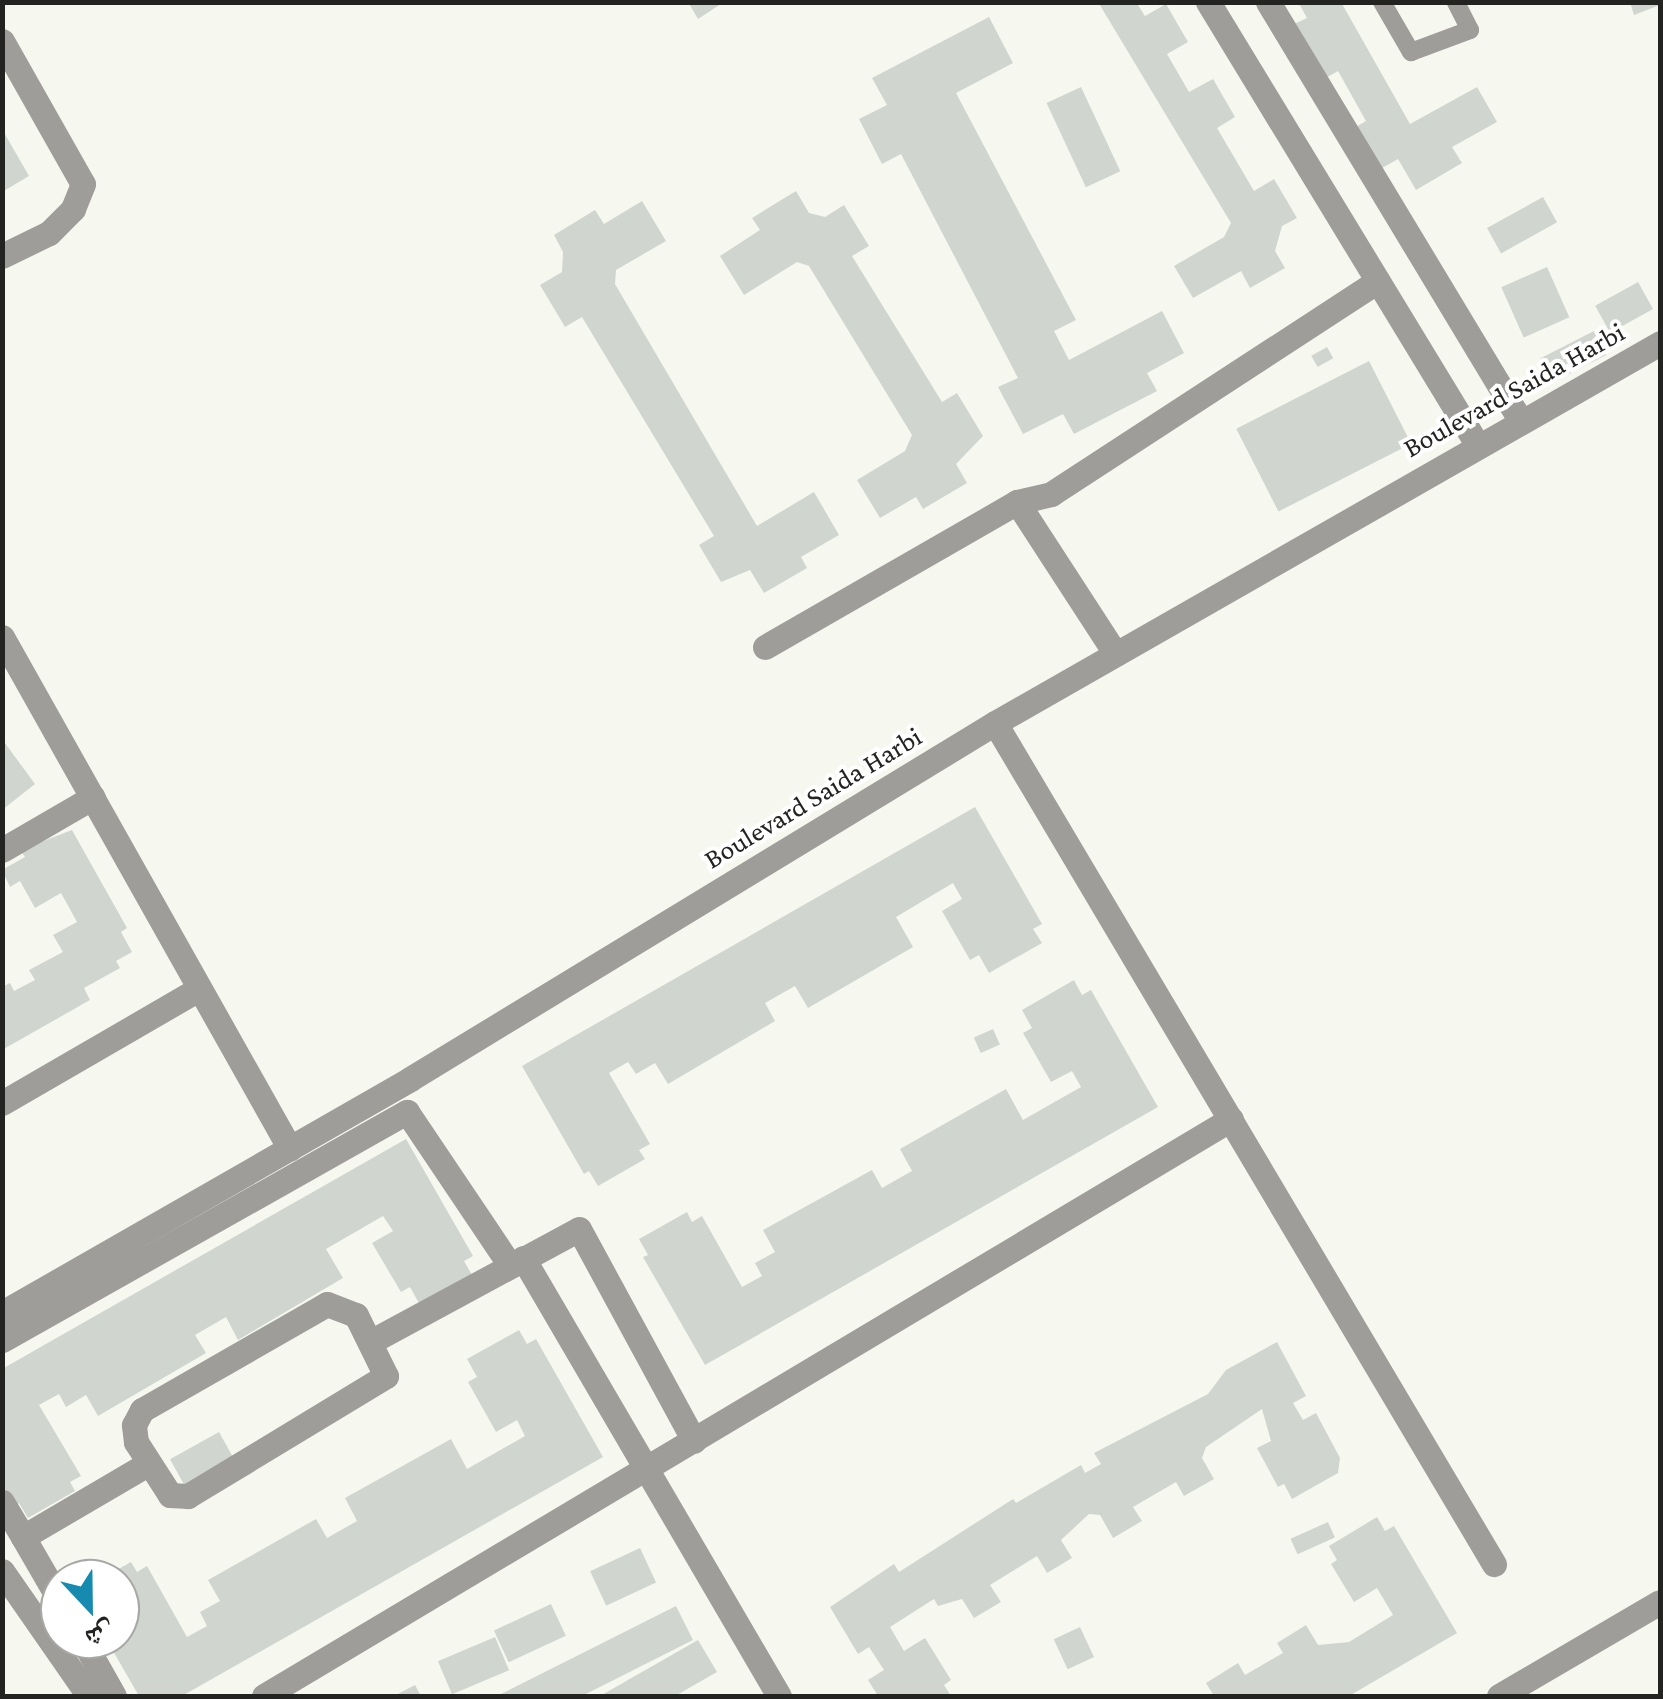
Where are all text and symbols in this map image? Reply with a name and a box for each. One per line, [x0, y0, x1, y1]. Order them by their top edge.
street label: Boulevard Saida Harbi [1397, 315, 1631, 465]
street label: Boulevard Saida Harbi [698, 720, 928, 876]
north arrow [40, 1559, 140, 1659]
text: ش [81, 1615, 120, 1655]

